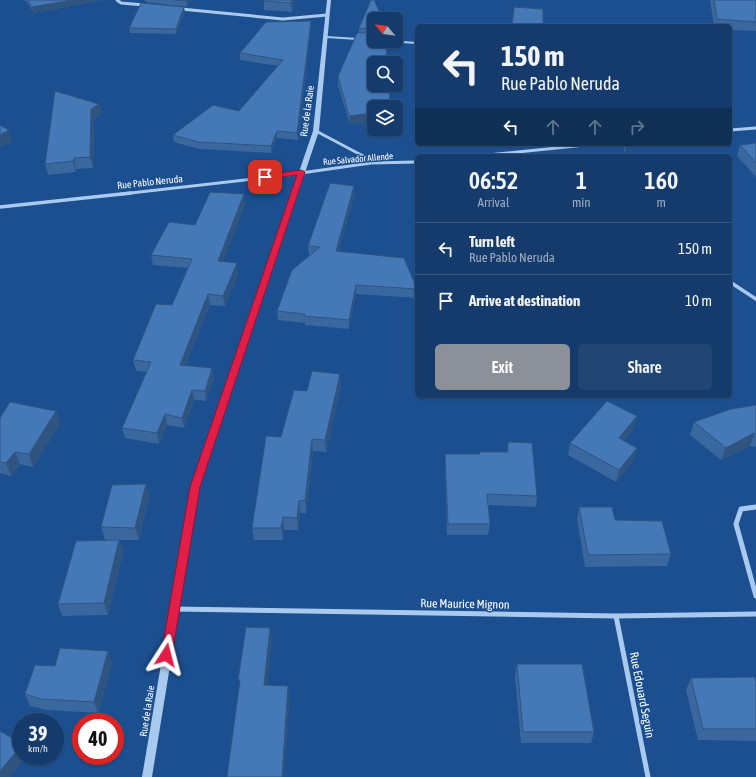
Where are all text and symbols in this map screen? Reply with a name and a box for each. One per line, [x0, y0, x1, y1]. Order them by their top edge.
north arrow [367, 12, 403, 48]
map controls [367, 12, 403, 136]
icon: left [435, 40, 487, 92]
text: 150 m [501, 40, 564, 72]
button: search [367, 56, 403, 92]
text: Rue Pablo Neruda [501, 73, 620, 94]
street label: Rue de la Raie [298, 84, 316, 137]
button: layers [367, 100, 403, 136]
icon: left [500, 116, 522, 138]
icon: ahead [542, 116, 564, 138]
icon: ahead [584, 116, 606, 138]
icon: right [626, 116, 648, 138]
street label: Rue Salvador Allende [322, 151, 394, 167]
pin [248, 160, 282, 194]
icon: arrive [254, 166, 276, 188]
text: 06:52 [469, 167, 518, 194]
text: 1 [576, 167, 587, 194]
text: 160 [644, 167, 678, 194]
street label: Rue Pablo Neruda [117, 173, 184, 191]
text: Arrival [478, 195, 509, 210]
text: min [572, 195, 591, 210]
text: m [657, 195, 666, 210]
text: Turn left [469, 233, 515, 250]
icon: left [435, 238, 457, 260]
text: 150 m [678, 240, 712, 257]
text: Rue Pablo Neruda [469, 250, 555, 265]
icon: arrive [435, 290, 457, 312]
text: Arrive at destination [469, 292, 580, 309]
text: 10 m [685, 292, 712, 309]
button: Exit [435, 344, 570, 390]
button: Share [578, 344, 712, 390]
street label: Rue Maurice Mignon [420, 596, 510, 612]
position arrow [145, 634, 187, 676]
street label: Rue Edouard Seguin [627, 651, 657, 739]
street label: Rue de la Raie [138, 684, 157, 737]
speed limit sign: 40 [72, 713, 124, 765]
text: 39 [29, 722, 47, 745]
text: km/h [28, 743, 48, 754]

